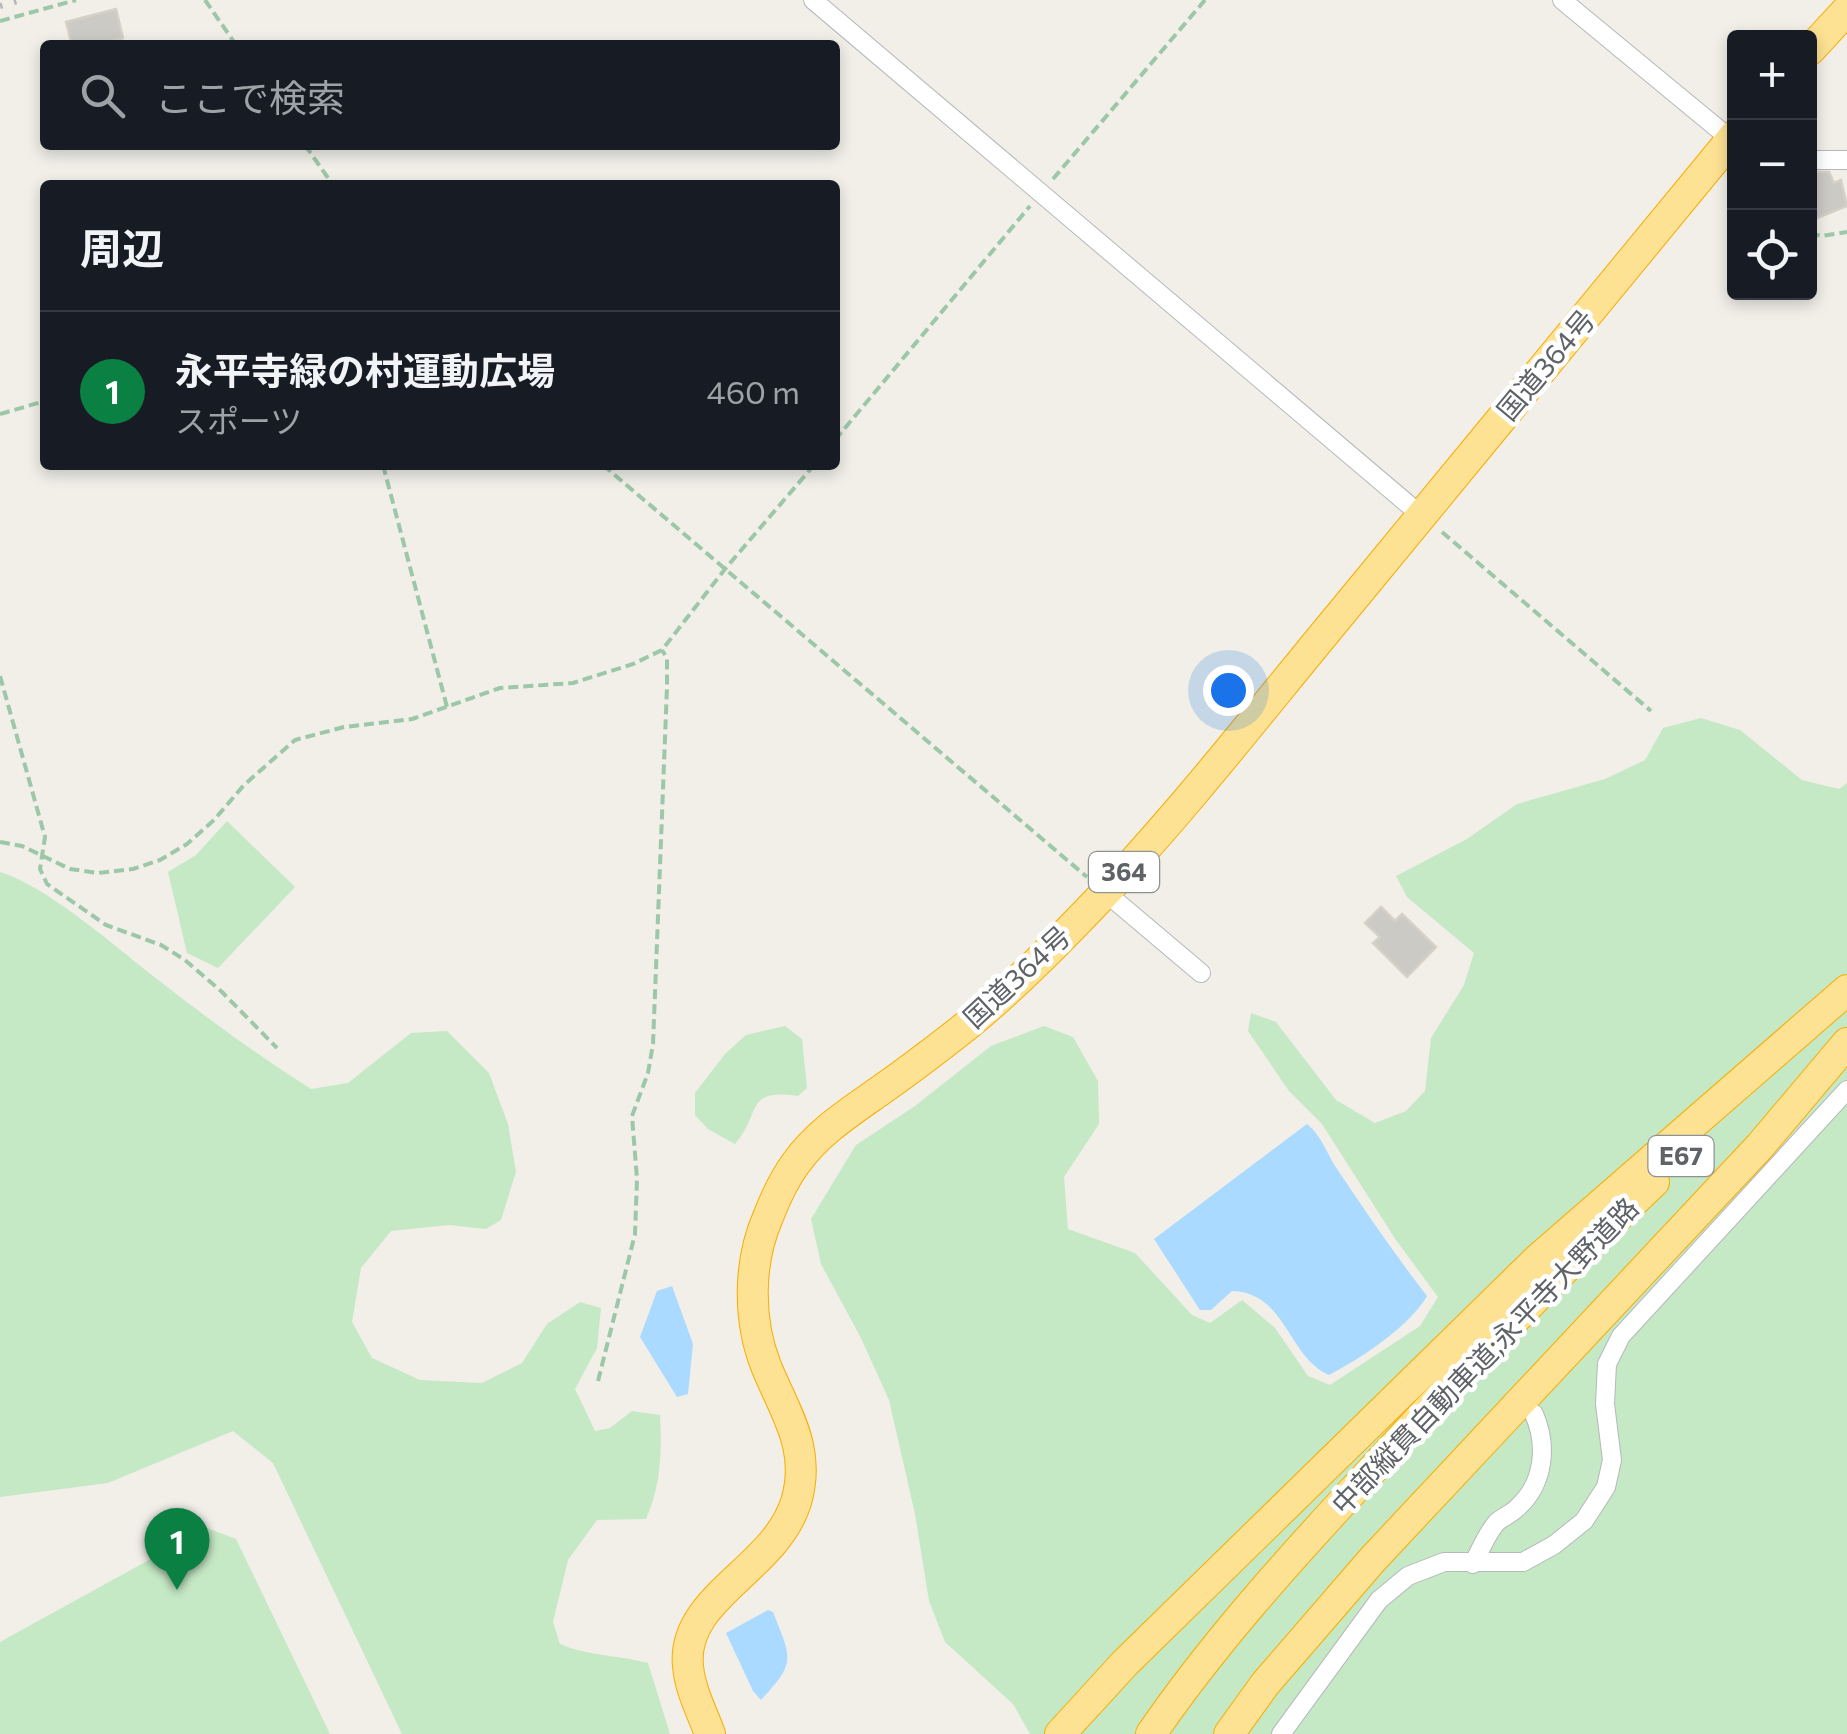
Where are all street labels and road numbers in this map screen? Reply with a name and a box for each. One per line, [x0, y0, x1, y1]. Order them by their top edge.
street label: 国道364号 [1489, 302, 1601, 427]
road number: 364 [1089, 852, 1159, 892]
street label: 国道364号 [956, 918, 1077, 1034]
road number: E67 [1648, 1136, 1714, 1176]
street label: 中部縦貫自動車道;永平寺大野道路 [1324, 1190, 1645, 1521]

